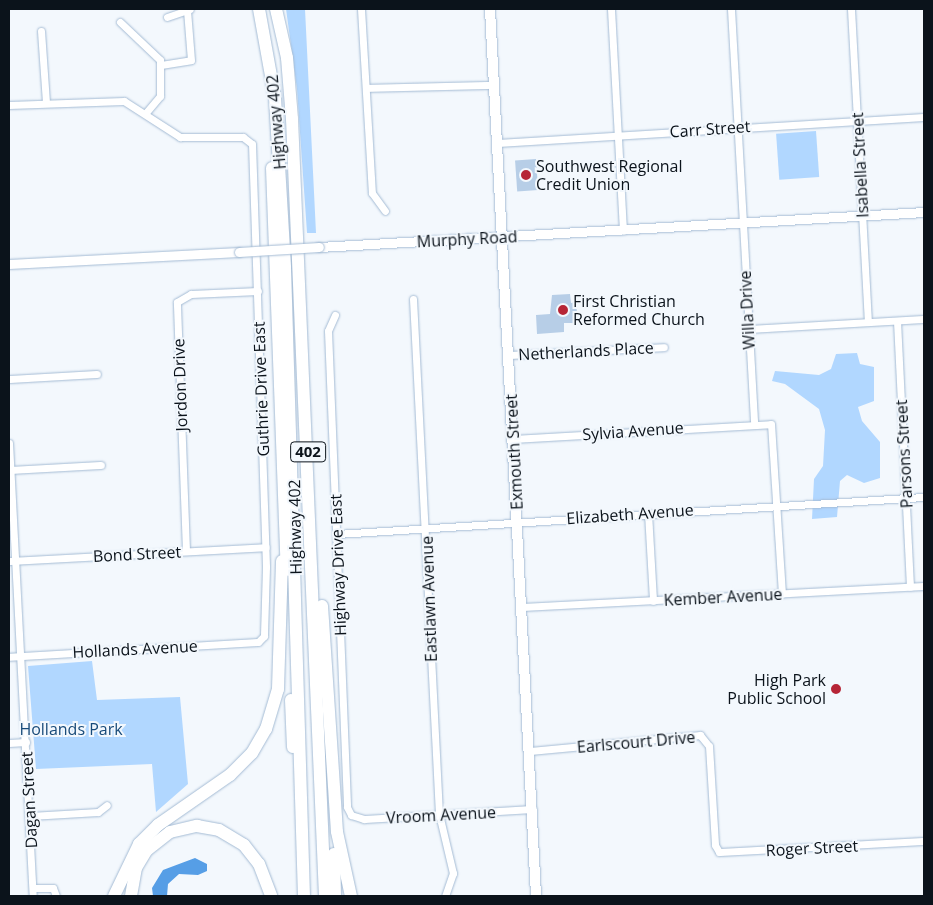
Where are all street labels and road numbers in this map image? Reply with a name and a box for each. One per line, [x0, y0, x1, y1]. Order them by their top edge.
street label: Highway 402 [262, 74, 290, 170]
street label: Isabella Street [848, 112, 872, 218]
street label: Carr Street [669, 117, 751, 141]
street label: Murphy Road [416, 227, 518, 251]
street label: Willa Drive [735, 270, 759, 350]
street label: Guthrie Drive East [249, 321, 273, 457]
street label: Jordon Drive [169, 338, 191, 432]
street label: Netherlands Place [518, 338, 654, 364]
street label: Exmouth Street [501, 394, 527, 510]
street label: Parsons Street [892, 399, 916, 509]
street label: Sylvia Avenue [582, 418, 684, 444]
road number: 402 [289, 440, 327, 464]
street label: Highway 402 [285, 479, 305, 575]
street label: Highway Drive East [326, 494, 350, 636]
street label: Elizabeth Avenue [566, 500, 694, 528]
street label: Eastlawn Avenue [417, 536, 441, 662]
street label: Bond Street [92, 542, 182, 566]
street label: Kember Avenue [663, 584, 783, 610]
street label: Hollands Avenue [72, 636, 198, 662]
street label: Earlscourt Drive [576, 727, 696, 757]
street label: Dagan Street [17, 751, 41, 849]
street label: Vroom Avenue [386, 803, 496, 827]
street label: Roger Street [765, 836, 859, 860]

